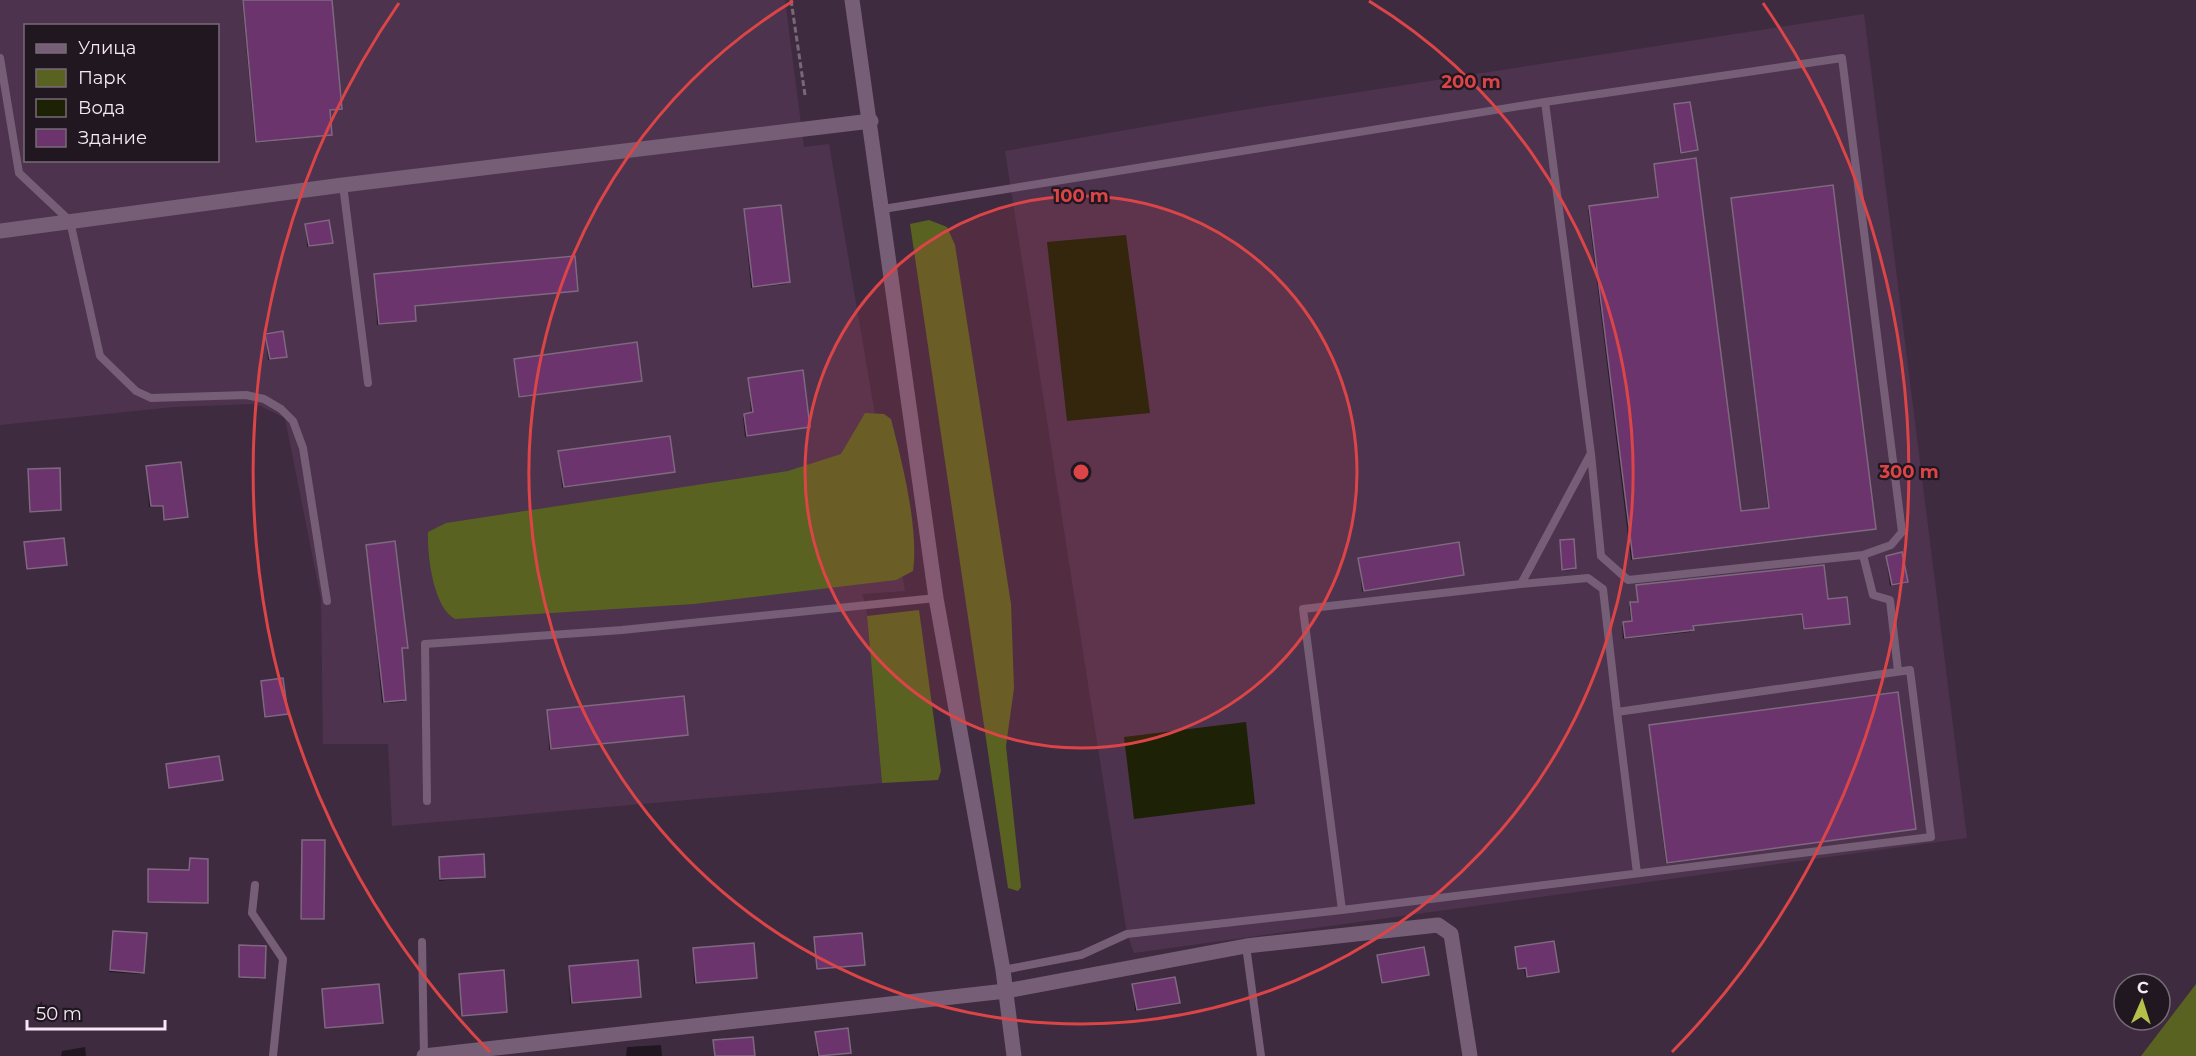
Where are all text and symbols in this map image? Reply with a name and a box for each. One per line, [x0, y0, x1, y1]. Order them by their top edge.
legend [24, 24, 219, 162]
text: Улица [78, 37, 136, 59]
text: Парк [78, 67, 127, 89]
text: 200 m [1441, 71, 1501, 93]
text: Вода [78, 97, 125, 119]
text: Здание [78, 127, 147, 149]
text: 100 m [1053, 185, 1109, 207]
text: 300 m [1878, 461, 1939, 483]
centre of rings [1071, 462, 1091, 482]
north arrow [2112, 972, 2172, 1032]
text: С [2136, 978, 2149, 997]
scale bar [27, 993, 165, 1031]
text: 50 m [36, 1003, 82, 1025]

